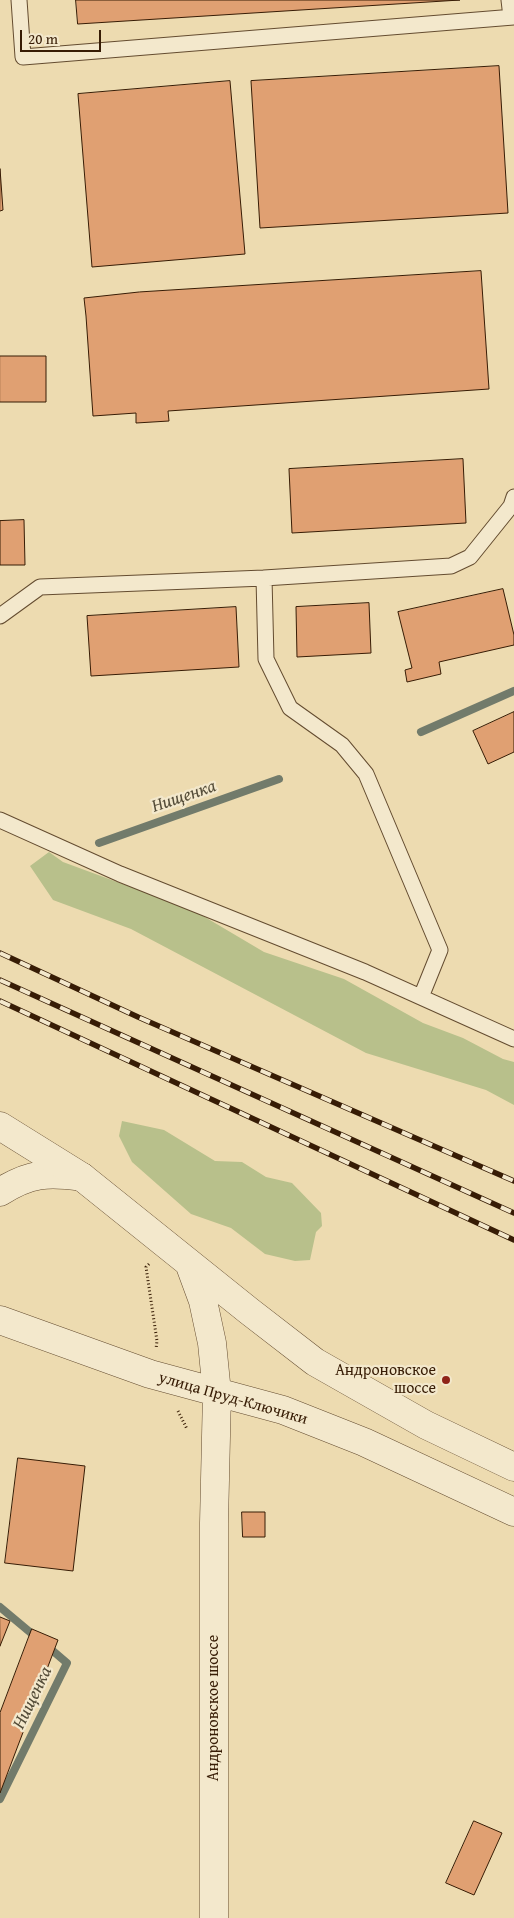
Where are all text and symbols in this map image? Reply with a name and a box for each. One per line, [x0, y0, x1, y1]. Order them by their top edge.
scale bar [22, 20, 104, 52]
text: 20 m [28, 28, 58, 49]
water label: Нищенка [149, 776, 219, 818]
place label: Андроновское шоссе [335, 1361, 436, 1399]
street label: улица Пруд-Ключики [156, 1369, 310, 1429]
marker: Андроновское шоссе [440, 1374, 452, 1386]
street label: Андроновское шоссе [204, 1635, 224, 1781]
water label: Нищенка [9, 1663, 57, 1733]

